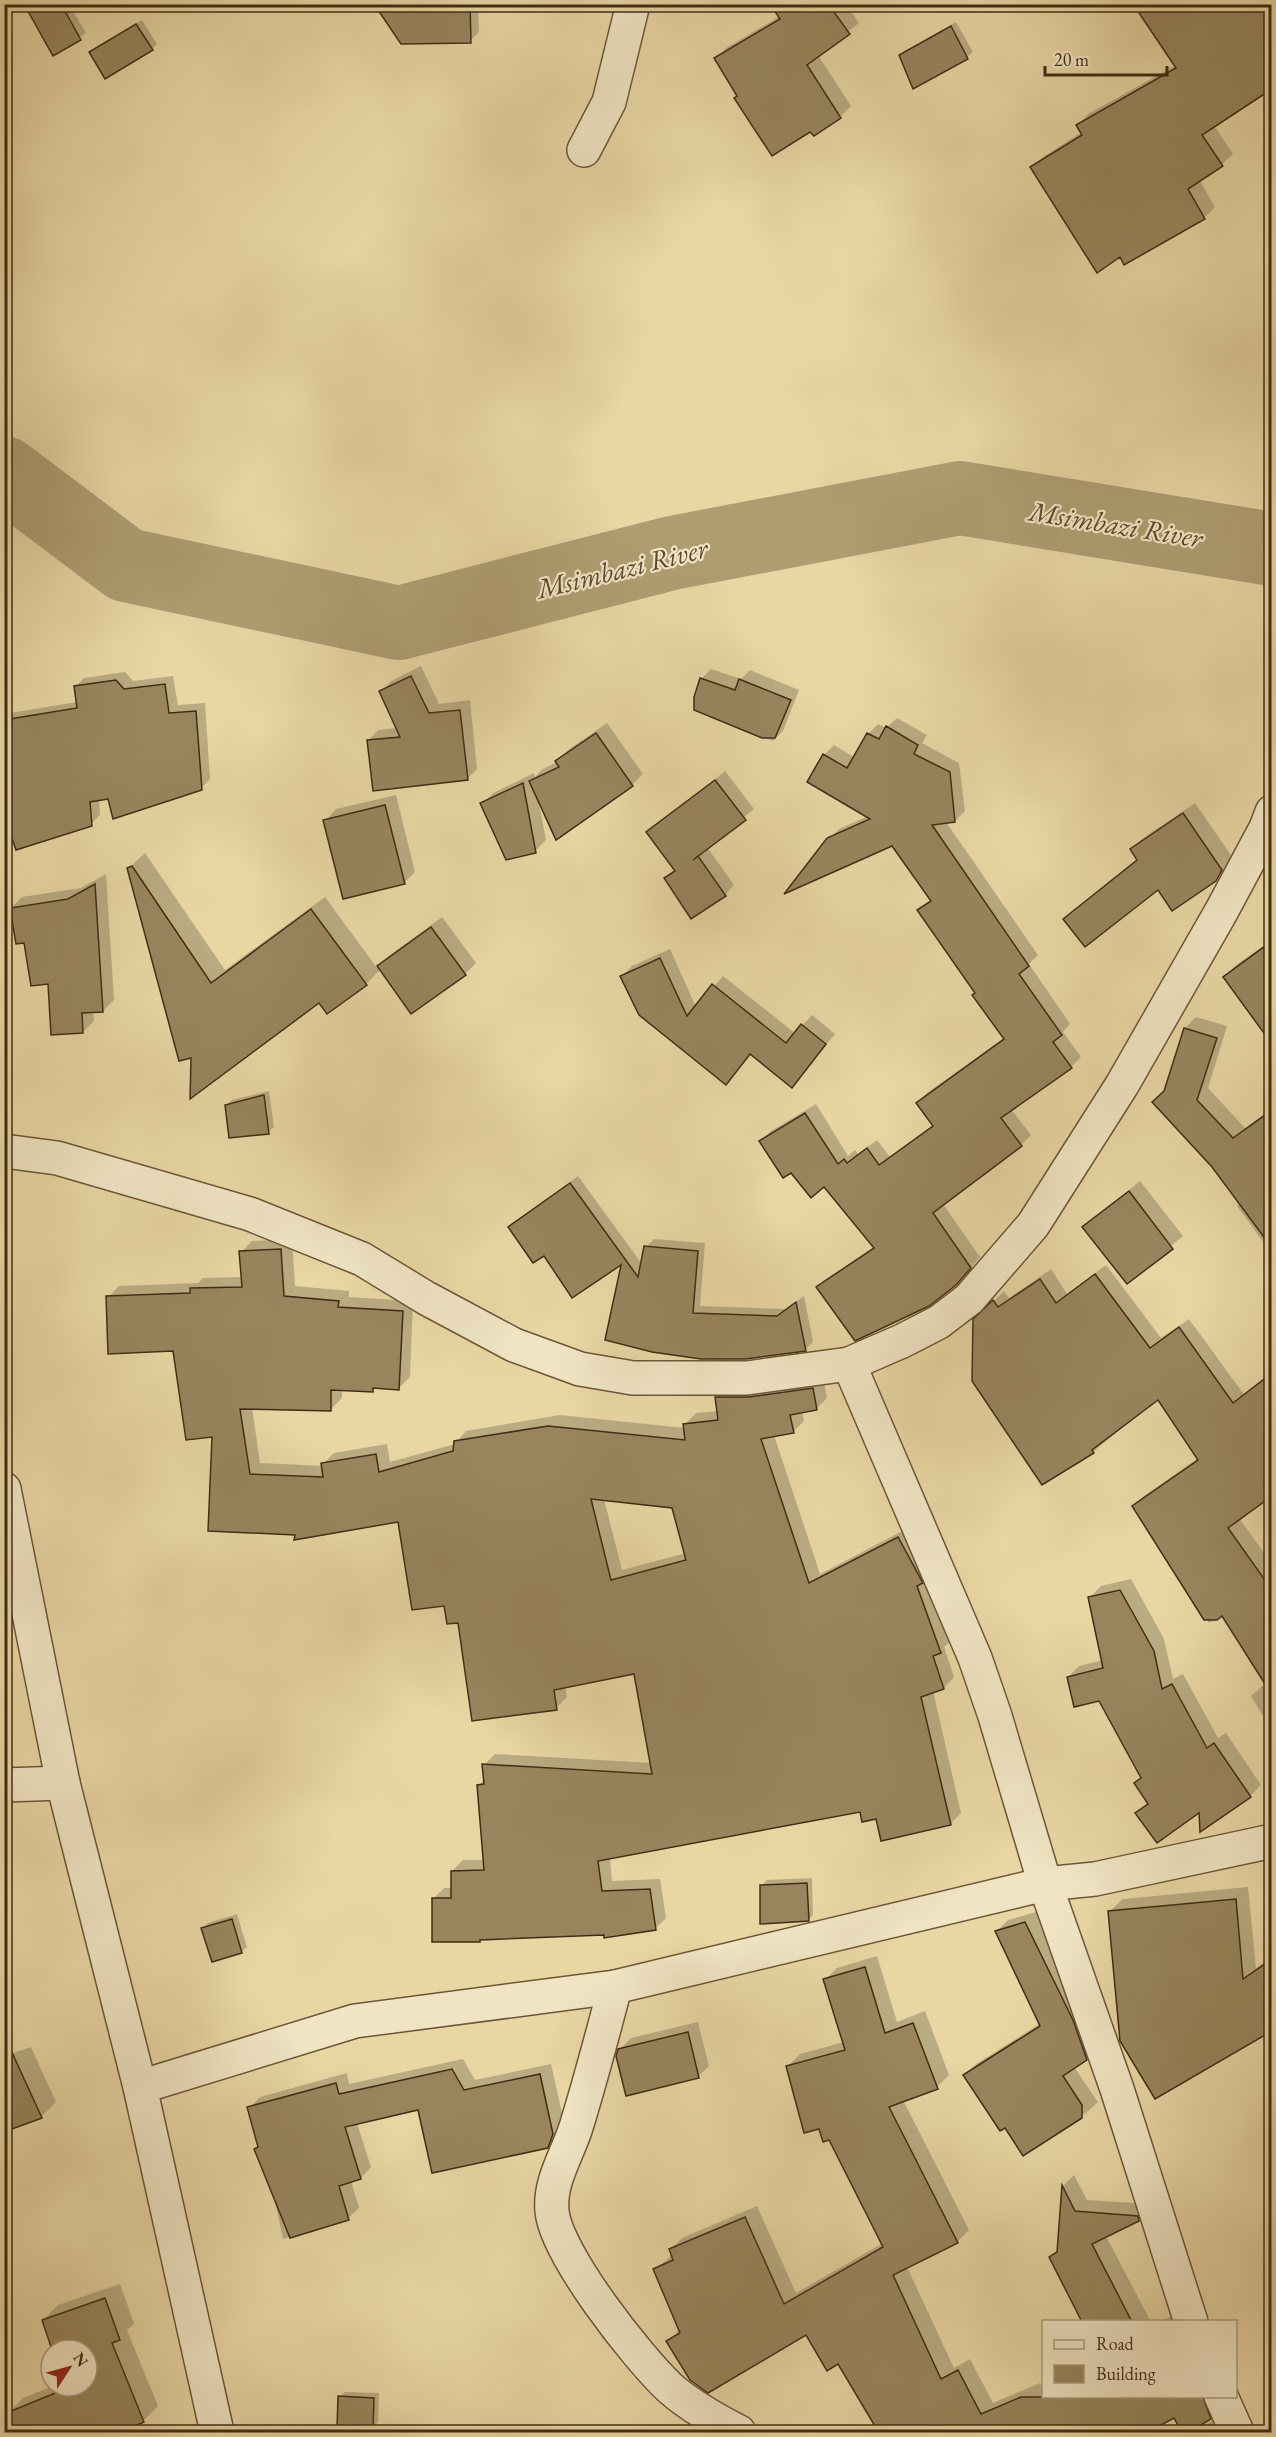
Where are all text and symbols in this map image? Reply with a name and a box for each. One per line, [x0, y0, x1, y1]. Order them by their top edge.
scale bar [1045, 39, 1166, 77]
text: 20 m [1054, 48, 1089, 71]
water label: Msimbazi River [1025, 492, 1207, 556]
water label: Msimbazi River [531, 529, 713, 607]
legend [1042, 2320, 1237, 2398]
text: Road [1096, 2332, 1135, 2355]
north arrow [39, 2338, 99, 2398]
text: N [68, 2348, 93, 2371]
text: Building [1096, 2362, 1156, 2385]

